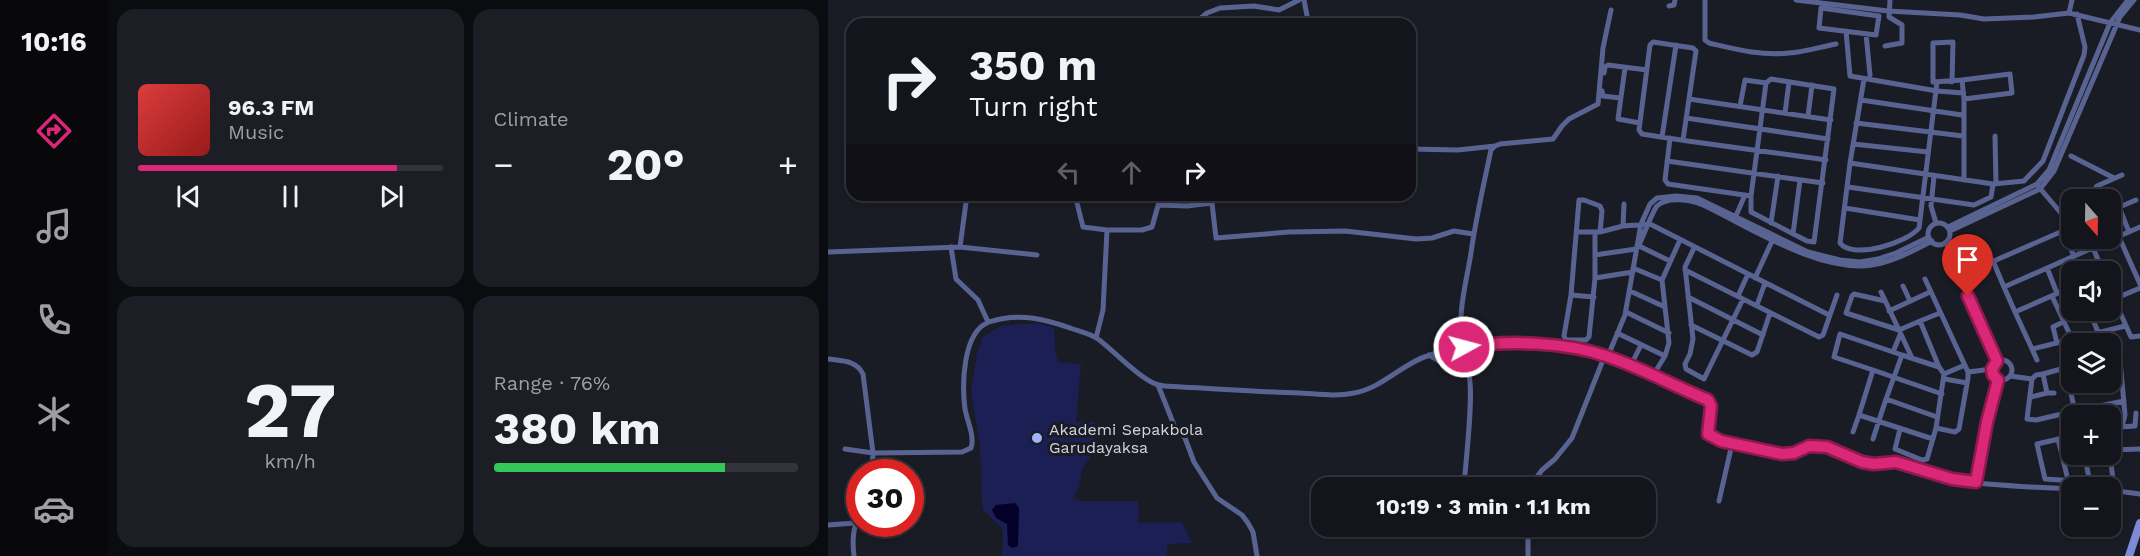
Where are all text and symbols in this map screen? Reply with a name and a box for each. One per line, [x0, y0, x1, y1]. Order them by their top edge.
text: 10:16 [21, 26, 87, 58]
text: 350 m [969, 41, 1097, 90]
icon: right [870, 42, 948, 120]
text: Turn right [969, 91, 1098, 123]
text: 96.3 FM [228, 95, 314, 120]
text: Climate [494, 107, 569, 131]
icon: directions [33, 110, 75, 152]
text: Music [228, 120, 284, 144]
text: 20° [607, 138, 685, 191]
text: − [494, 145, 513, 184]
text: + [778, 145, 798, 184]
icon: left [1052, 156, 1085, 189]
icon: ahead [1115, 156, 1148, 189]
icon: right [1178, 156, 1211, 189]
icon: previous [172, 180, 205, 213]
icon: pause [274, 180, 307, 213]
icon: next [375, 180, 408, 213]
north arrow [2061, 189, 2121, 249]
map controls [2061, 189, 2121, 537]
icon: music [33, 205, 75, 247]
pin [1942, 234, 1993, 296]
icon: arrive [1951, 243, 1984, 276]
button: sound [2061, 261, 2121, 321]
icon: phone [33, 299, 75, 341]
position arrow [1432, 315, 1496, 379]
button: layers [2061, 333, 2121, 393]
text: 27 [244, 364, 337, 456]
text: Range · 76% [494, 371, 610, 395]
icon: climate [33, 393, 75, 435]
text: 380 km [494, 402, 661, 455]
button: + [2061, 405, 2121, 465]
place label: Akademi Sepakbola Garudayaksa [1049, 420, 1203, 457]
marker: Akademi Sepakbola Garudayaksa [1030, 431, 1044, 445]
text: km/h [264, 449, 316, 473]
speed limit sign: 30 [846, 459, 924, 537]
button: − [2061, 477, 2121, 537]
icon: car [33, 488, 75, 530]
text: 10:19 · 3 min · 1.1 km [1376, 494, 1591, 519]

